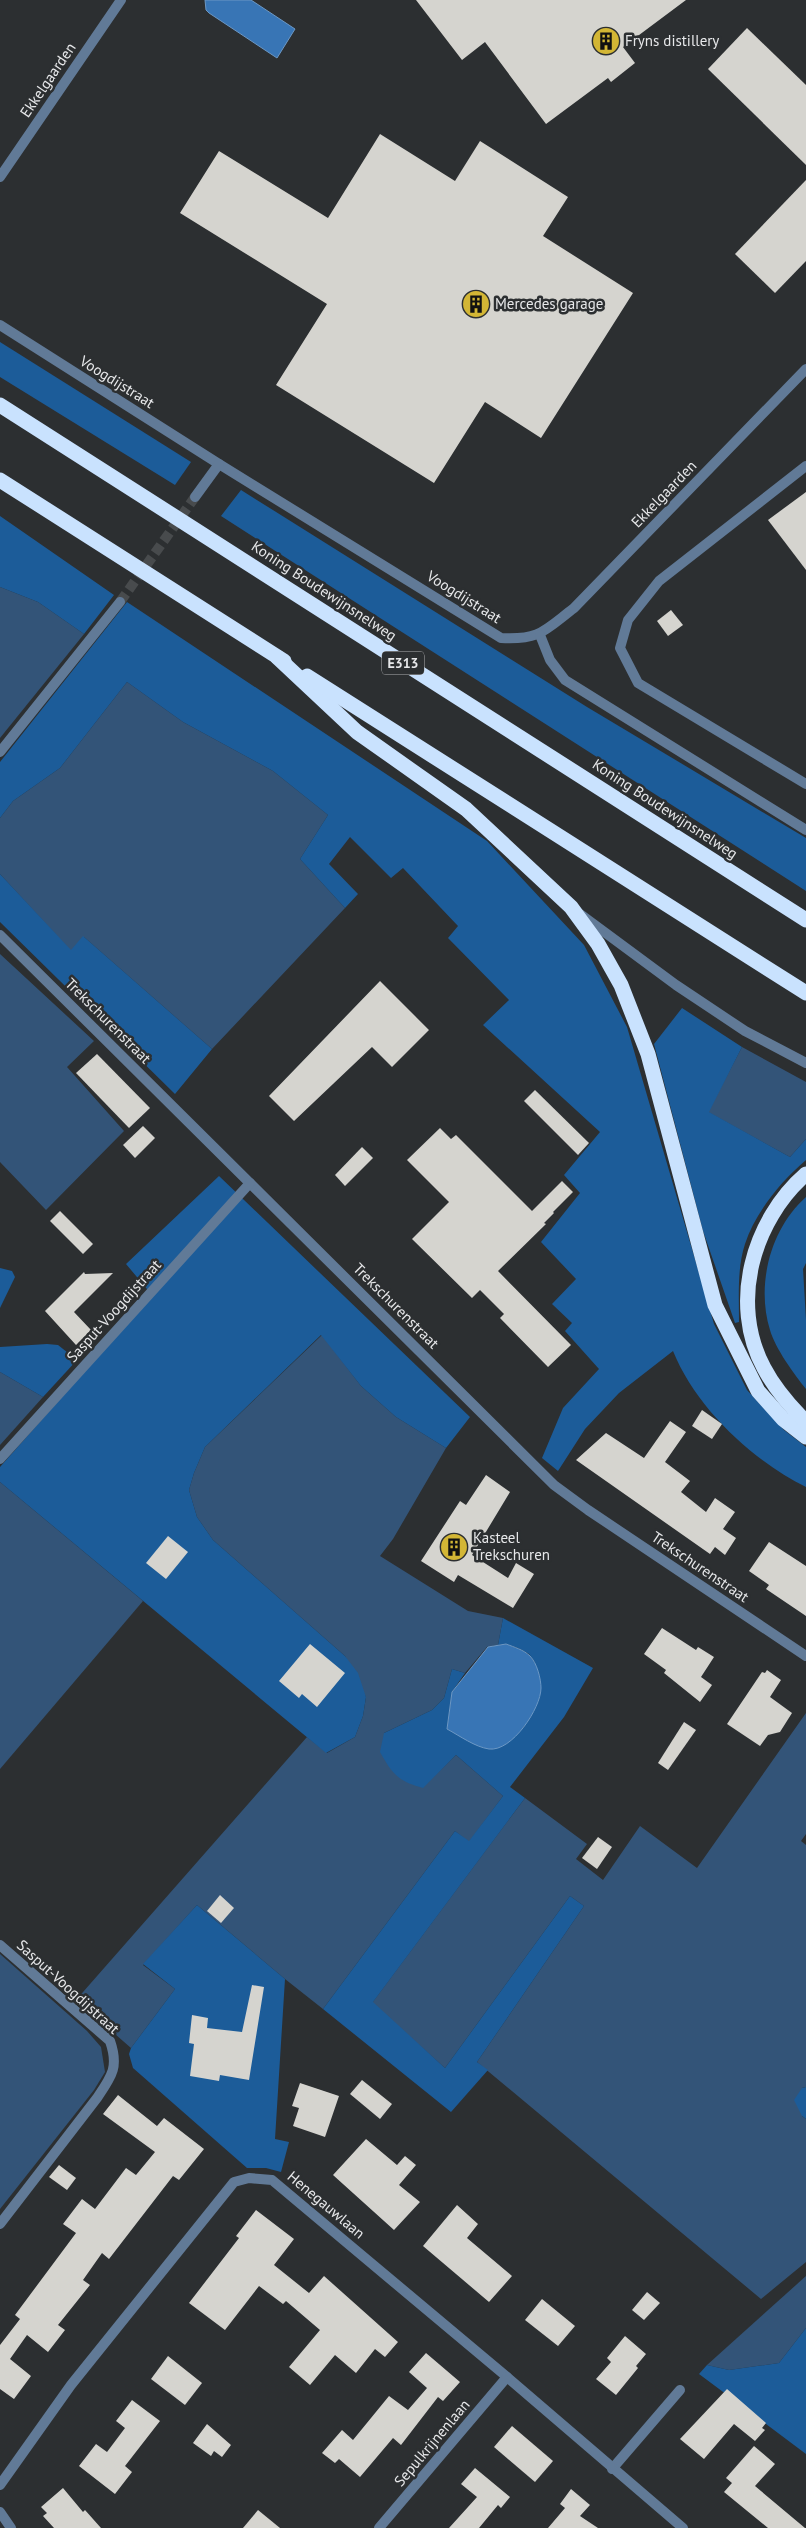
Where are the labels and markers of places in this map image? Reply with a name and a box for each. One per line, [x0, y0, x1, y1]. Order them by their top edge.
building icon: Fryns distillery [591, 26, 621, 56]
place label: Fryns distillery [625, 31, 719, 50]
building icon: Mercedes garage [461, 289, 491, 319]
place label: Mercedes garage [495, 294, 603, 313]
place label: Kasteel Trekschuren [473, 1528, 550, 1564]
building icon: Kasteel Trekschuren [439, 1532, 469, 1562]

